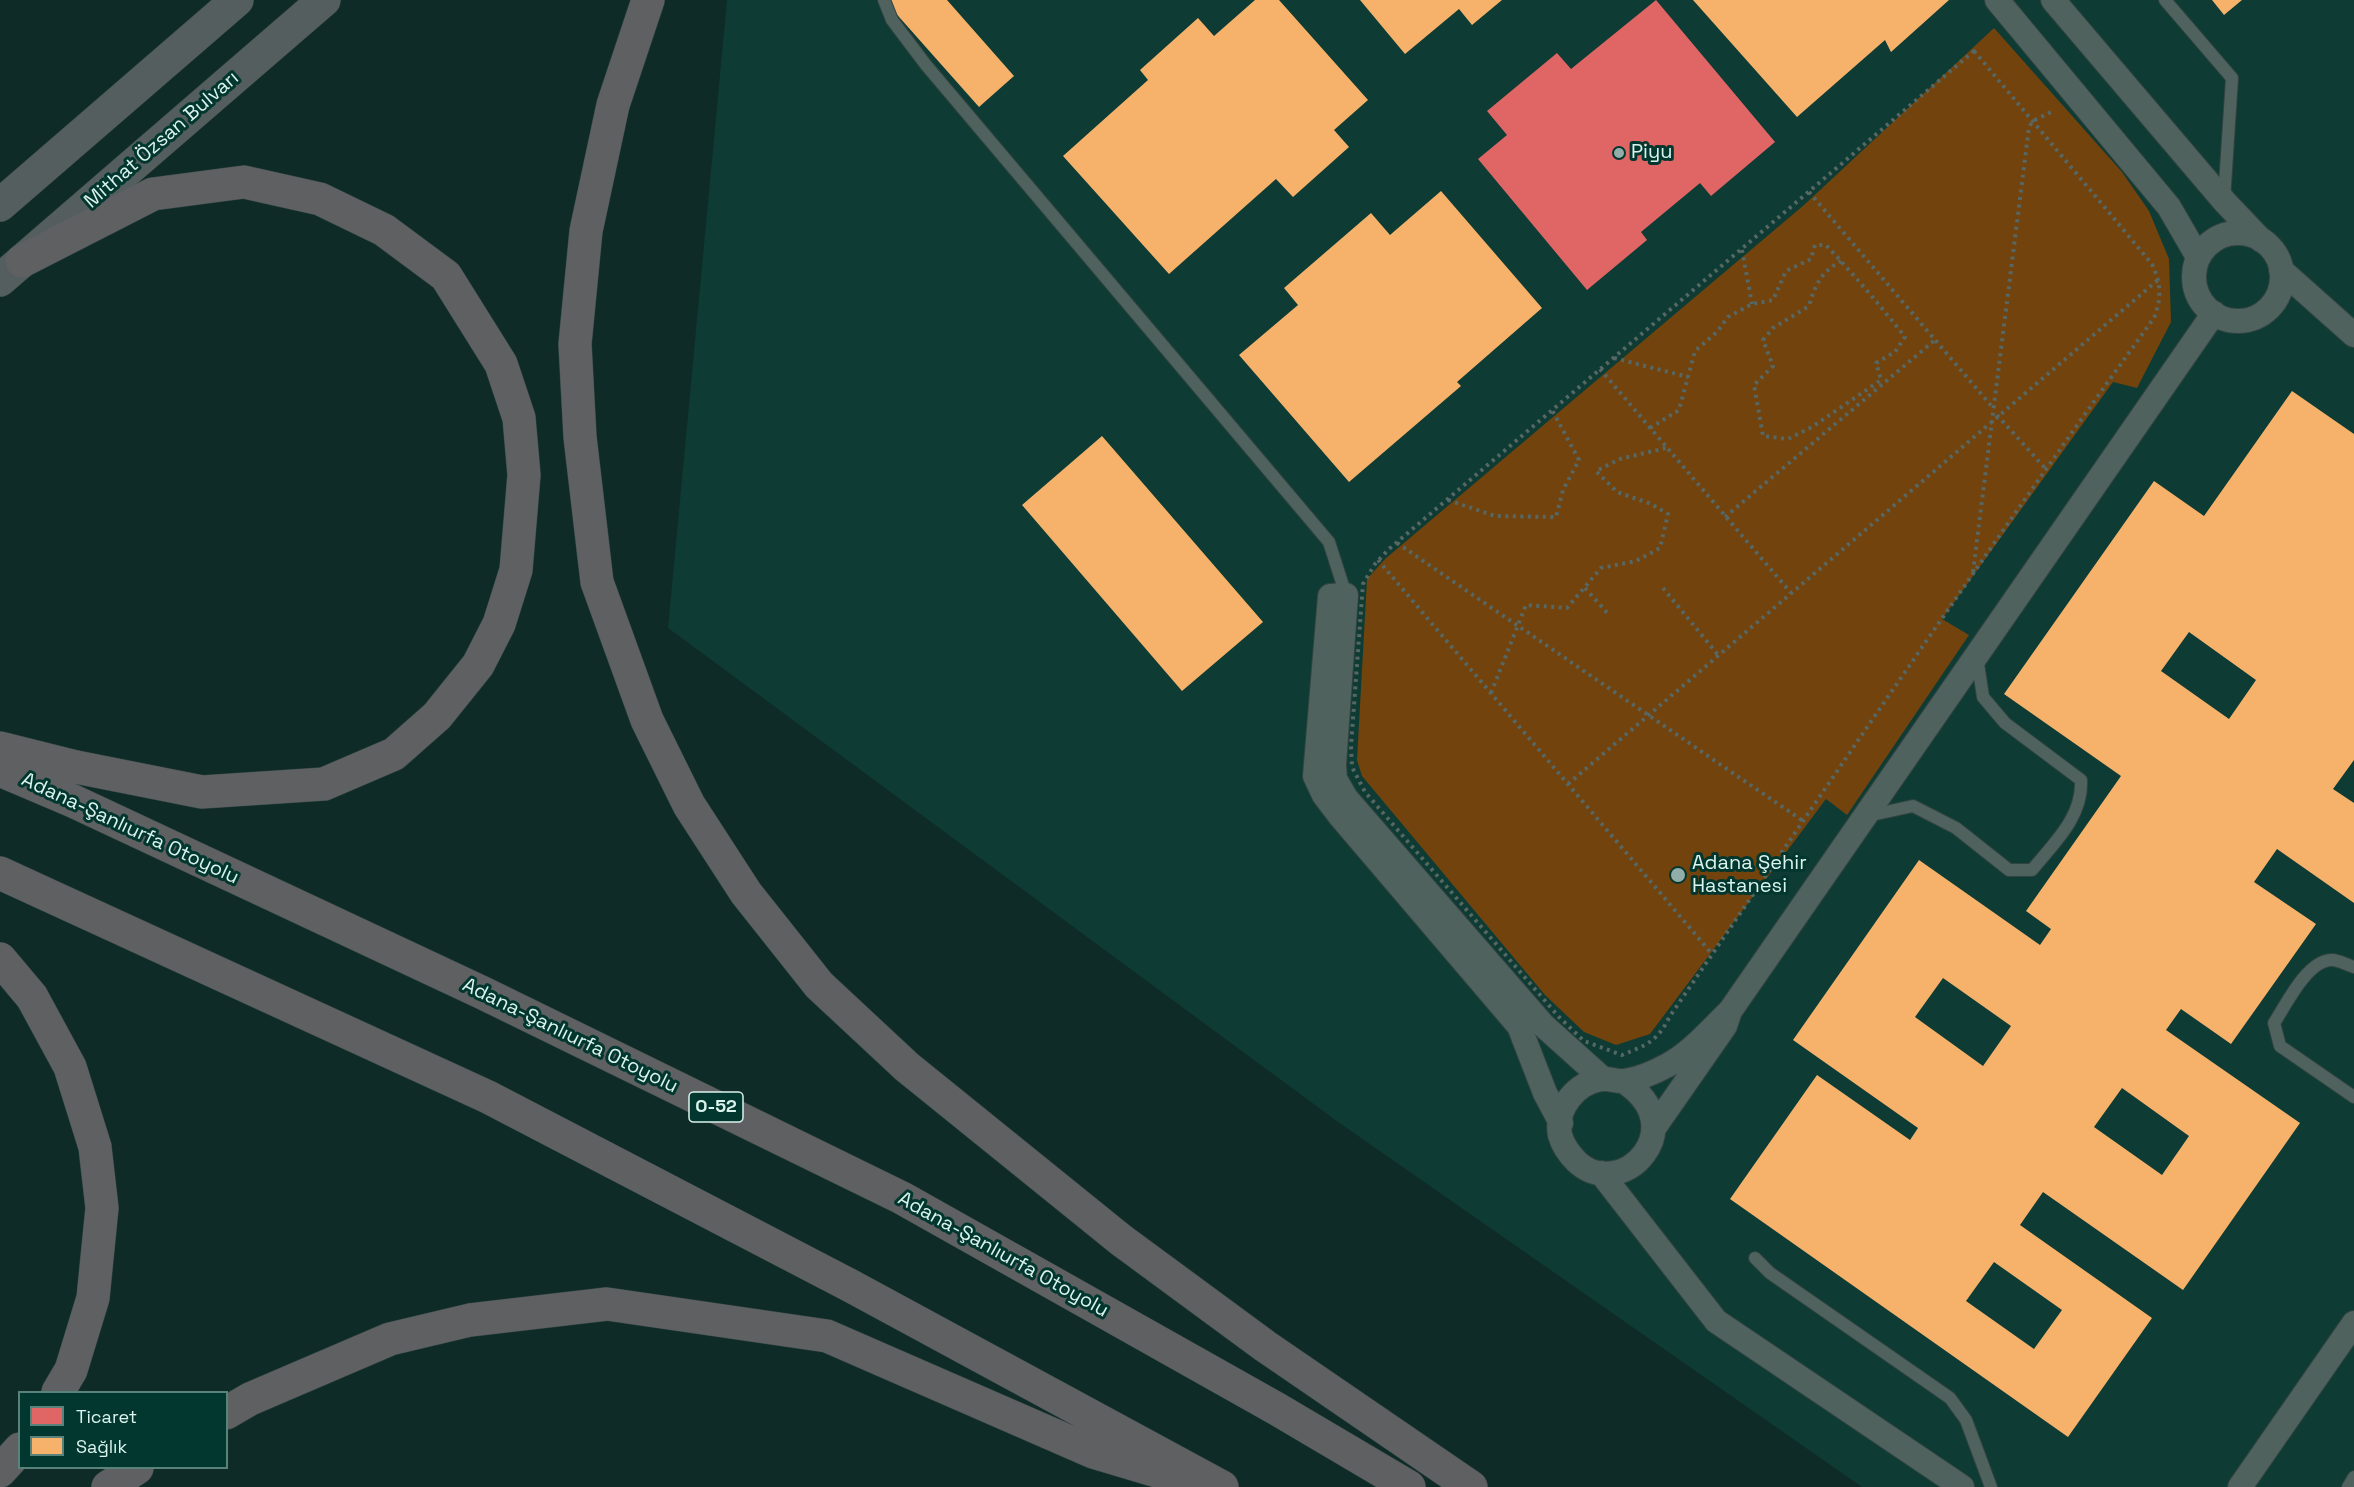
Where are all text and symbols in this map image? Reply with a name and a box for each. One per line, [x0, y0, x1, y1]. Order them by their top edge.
street label: Mithat Özsan Bulvarı [80, 66, 244, 214]
place label: Piyu [1631, 141, 1672, 165]
marker: Piyu [1612, 146, 1626, 160]
street label: Adana-Şanlıurfa Otoyolu [18, 768, 242, 890]
place label: Adana Şehir Hastanesi [1692, 852, 1807, 899]
marker: Adana Şehir Hastanesi [1669, 866, 1687, 884]
street label: Adana-Şanlıurfa Otoyolu [458, 973, 682, 1099]
road number: O-52 [689, 1092, 743, 1122]
street label: Adana-Şanlıurfa Otoyolu [894, 1187, 1112, 1323]
legend [18, 1391, 228, 1469]
text: Ticaret [76, 1405, 137, 1428]
text: Sağlık [76, 1435, 127, 1458]

